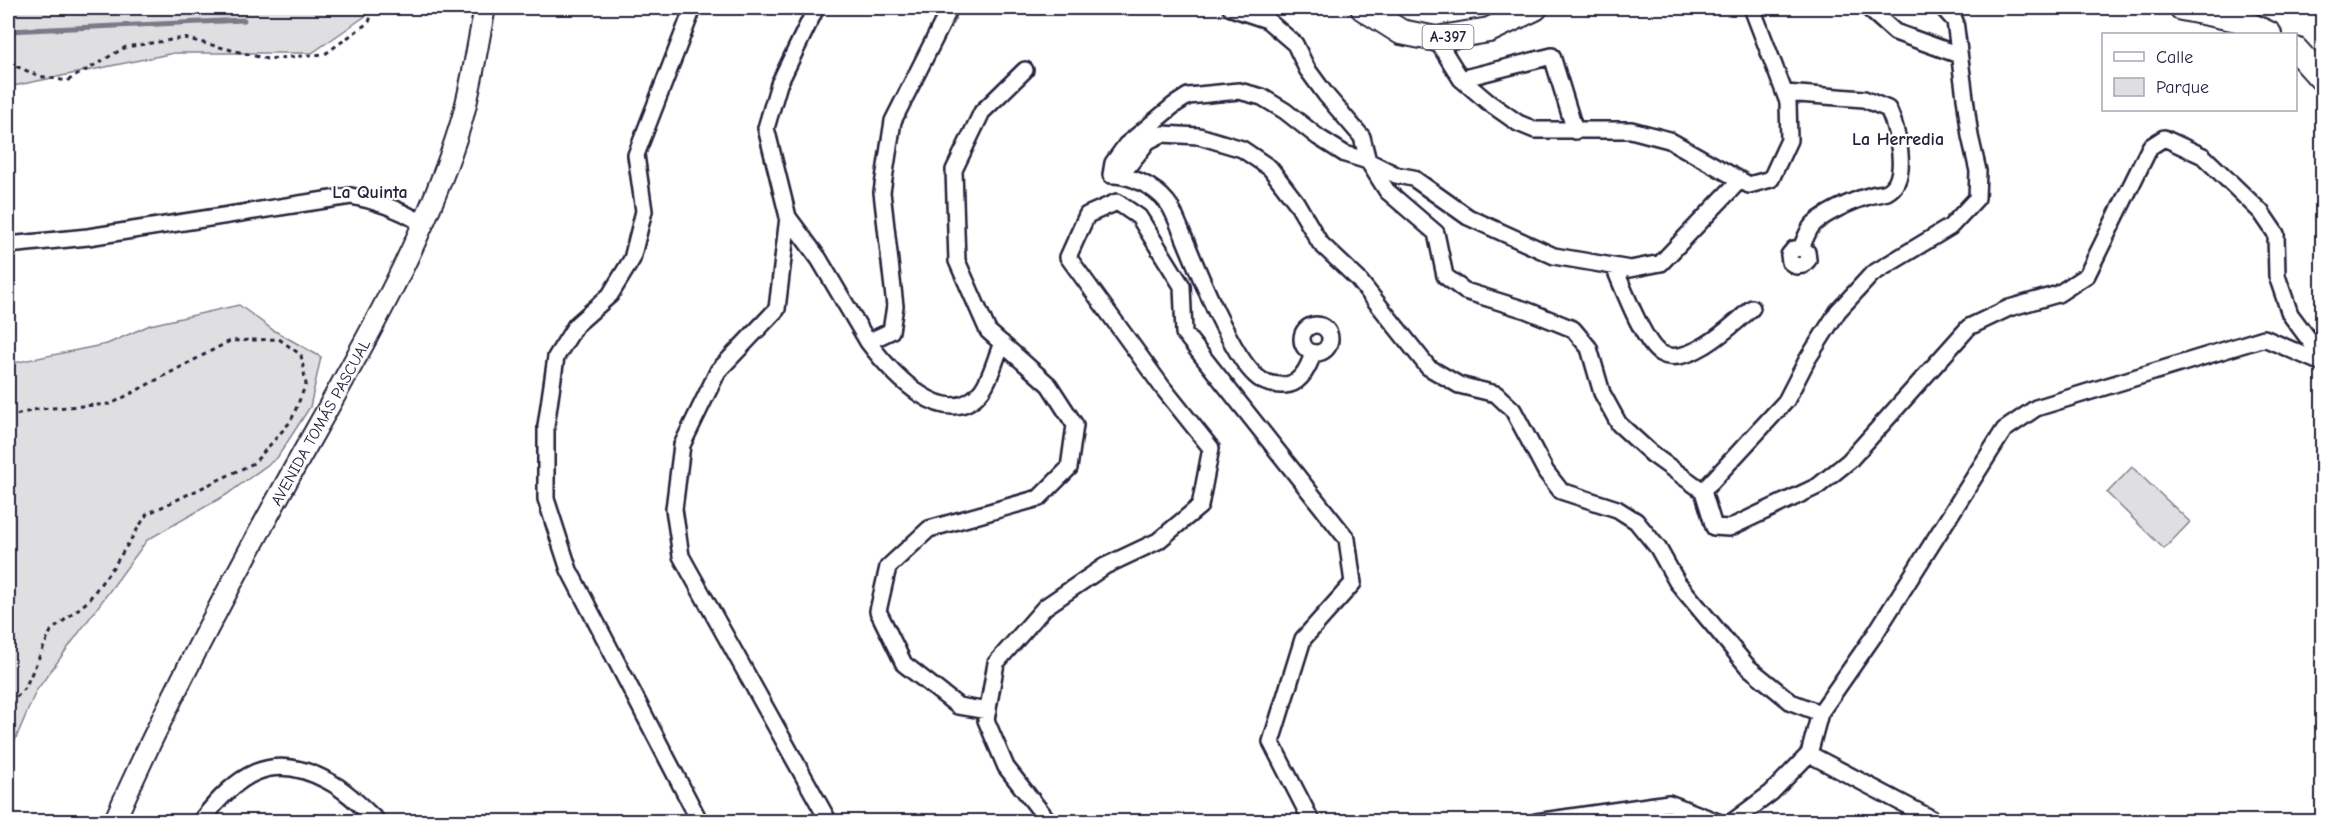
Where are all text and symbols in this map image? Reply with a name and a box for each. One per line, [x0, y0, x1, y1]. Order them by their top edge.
road number: A-397 [1422, 25, 1474, 49]
legend [2102, 33, 2297, 111]
text: Calle [2156, 47, 2193, 68]
text: Parque [2156, 77, 2209, 98]
district label: La Herredia [1852, 129, 1944, 150]
district label: La Quinta [332, 182, 408, 203]
street label: AVENIDA TOMÁS PASCUAL [267, 336, 374, 509]

